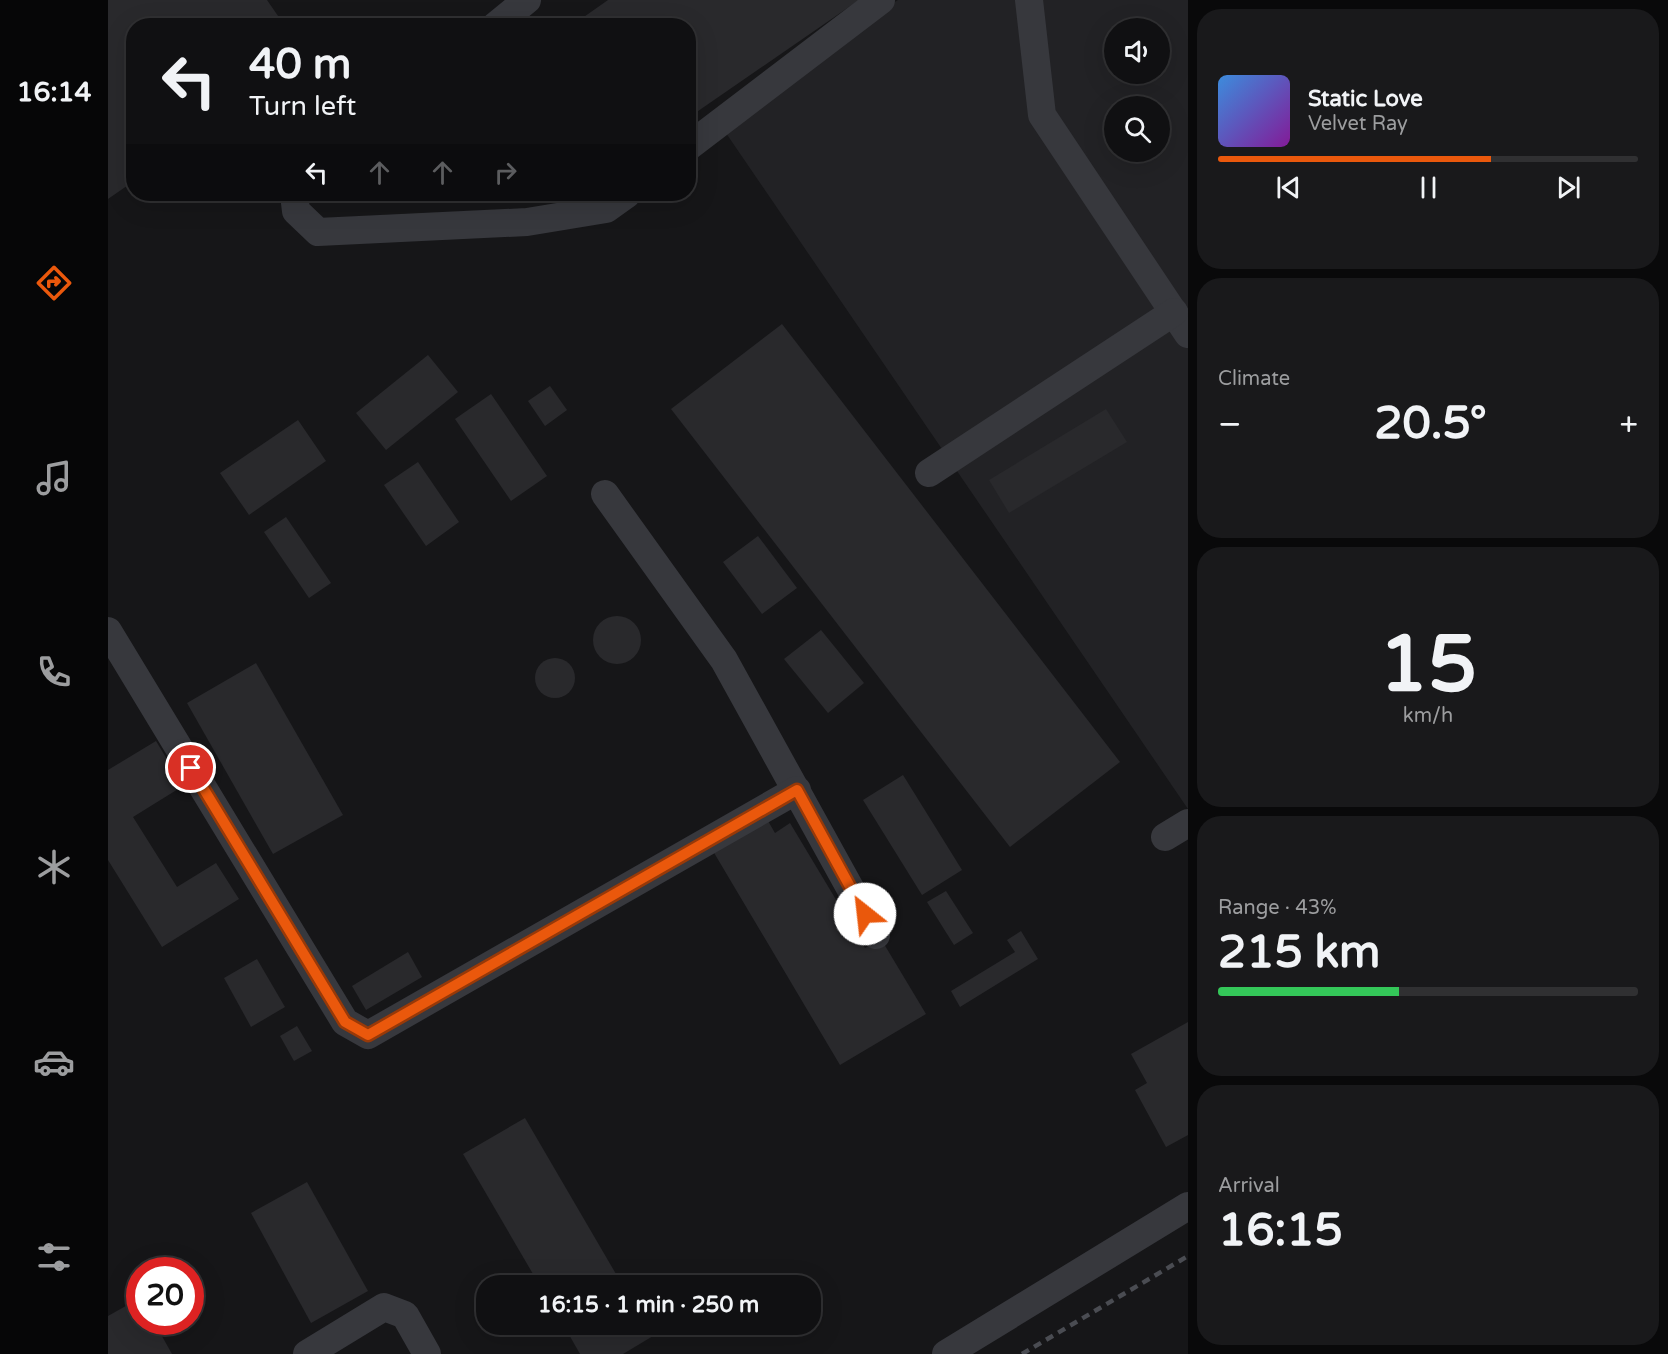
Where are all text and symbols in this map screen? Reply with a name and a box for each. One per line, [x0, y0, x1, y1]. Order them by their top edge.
map controls [1104, 18, 1170, 162]
button: sound [1104, 18, 1170, 84]
text: 40 m [249, 39, 351, 90]
icon: left [150, 42, 228, 120]
text: 16:14 [17, 76, 91, 109]
text: Static Love [1308, 86, 1423, 112]
text: Turn left [249, 90, 356, 123]
button: search [1104, 96, 1170, 162]
text: Velvet Ray [1308, 112, 1408, 136]
icon: left [300, 156, 333, 189]
icon: ahead [363, 156, 396, 189]
icon: ahead [426, 156, 459, 189]
icon: right [489, 156, 522, 189]
icon: previous [1272, 171, 1305, 204]
icon: pause [1412, 171, 1445, 204]
icon: next [1552, 171, 1585, 204]
icon: directions [33, 262, 75, 304]
text: Climate [1218, 367, 1290, 391]
text: 20.5° [1374, 397, 1487, 451]
text: − [1218, 405, 1242, 444]
text: + [1619, 405, 1638, 444]
icon: music [33, 457, 75, 499]
text: 15 [1379, 618, 1477, 712]
icon: phone [33, 651, 75, 693]
text: km/h [1403, 704, 1453, 728]
pin [165, 742, 216, 793]
icon: arrive [174, 751, 207, 784]
icon: climate [33, 846, 75, 888]
position arrow [833, 882, 897, 946]
text: Range · 43% [1218, 896, 1337, 920]
text: 215 km [1218, 926, 1380, 980]
icon: car [33, 1041, 75, 1083]
text: Arrival [1218, 1174, 1280, 1198]
text: 16:15 [1218, 1204, 1343, 1258]
icon: filters [33, 1236, 75, 1278]
speed limit sign: 20 [126, 1257, 204, 1335]
text: 16:15 · 1 min · 250 m [538, 1292, 759, 1318]

